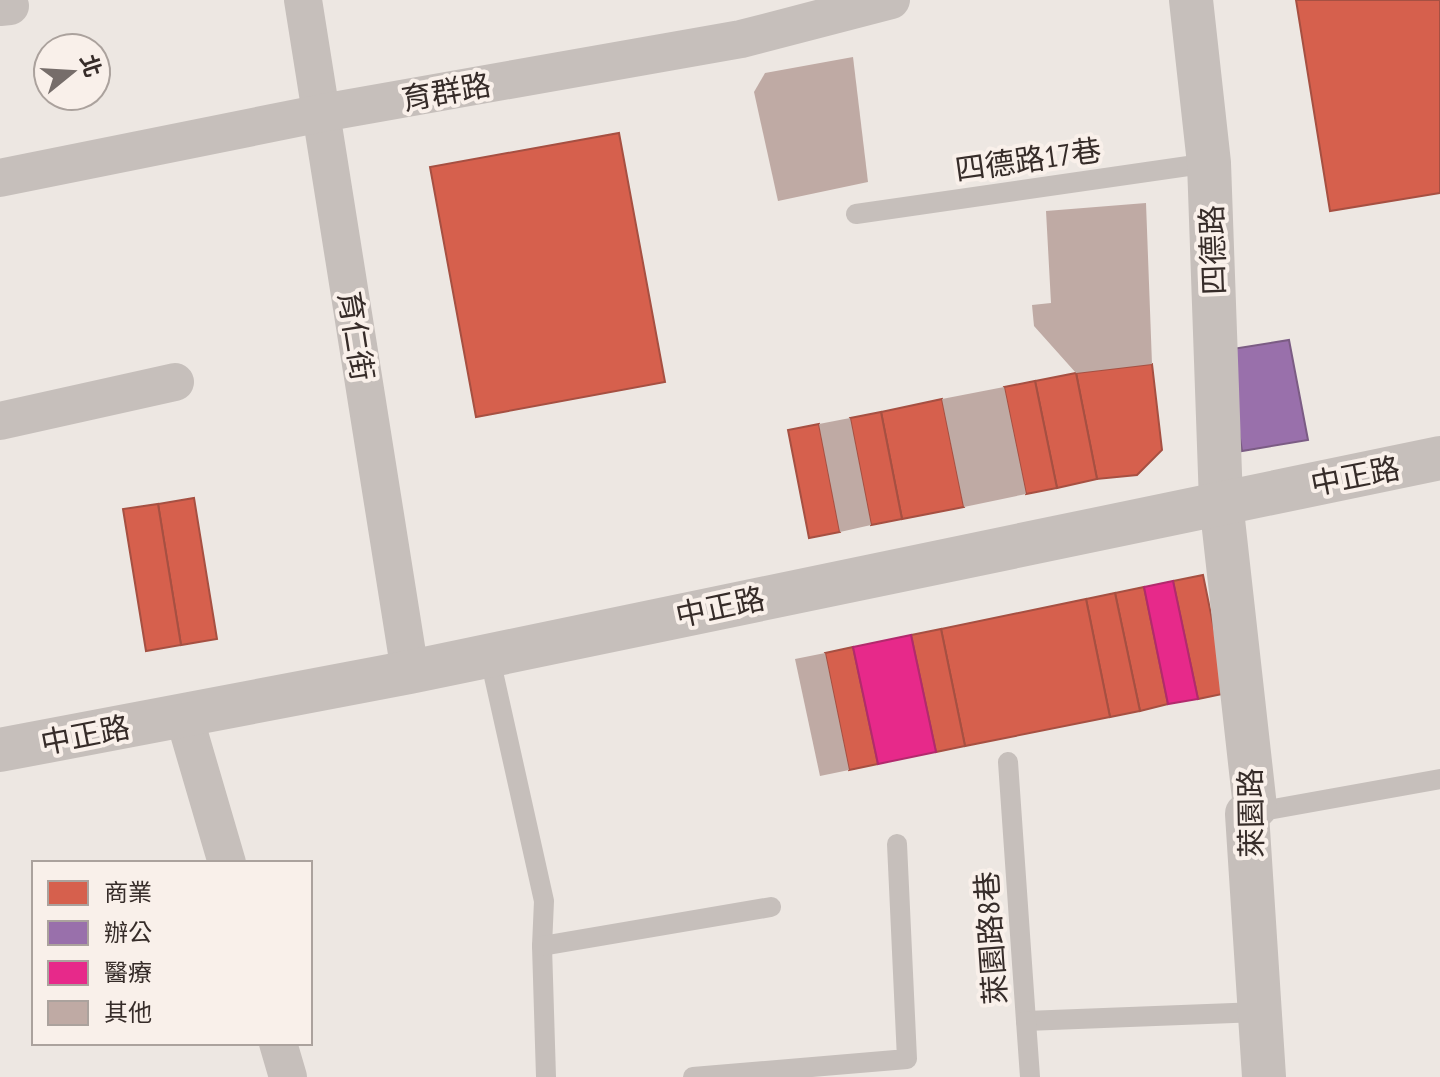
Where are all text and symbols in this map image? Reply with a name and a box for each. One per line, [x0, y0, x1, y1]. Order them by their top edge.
north arrow [32, 32, 112, 112]
text: 北 [74, 51, 108, 81]
street label: 育群路 [398, 64, 494, 118]
street label: 四德路17巷 [953, 129, 1103, 189]
street label: 四德路 [1191, 204, 1233, 296]
street label: 育仁街 [331, 289, 383, 383]
street label: 中正路 [1307, 447, 1403, 503]
street label: 中正路 [672, 578, 768, 634]
street label: 中正路 [37, 706, 133, 762]
street label: 萊園路 [1230, 768, 1270, 858]
legend [32, 861, 312, 1045]
street label: 萊園路8巷 [966, 870, 1014, 1006]
text: 商業 [104, 877, 152, 908]
text: 辦公 [104, 917, 152, 948]
text: 醫療 [104, 957, 152, 988]
text: 其他 [104, 997, 152, 1028]

